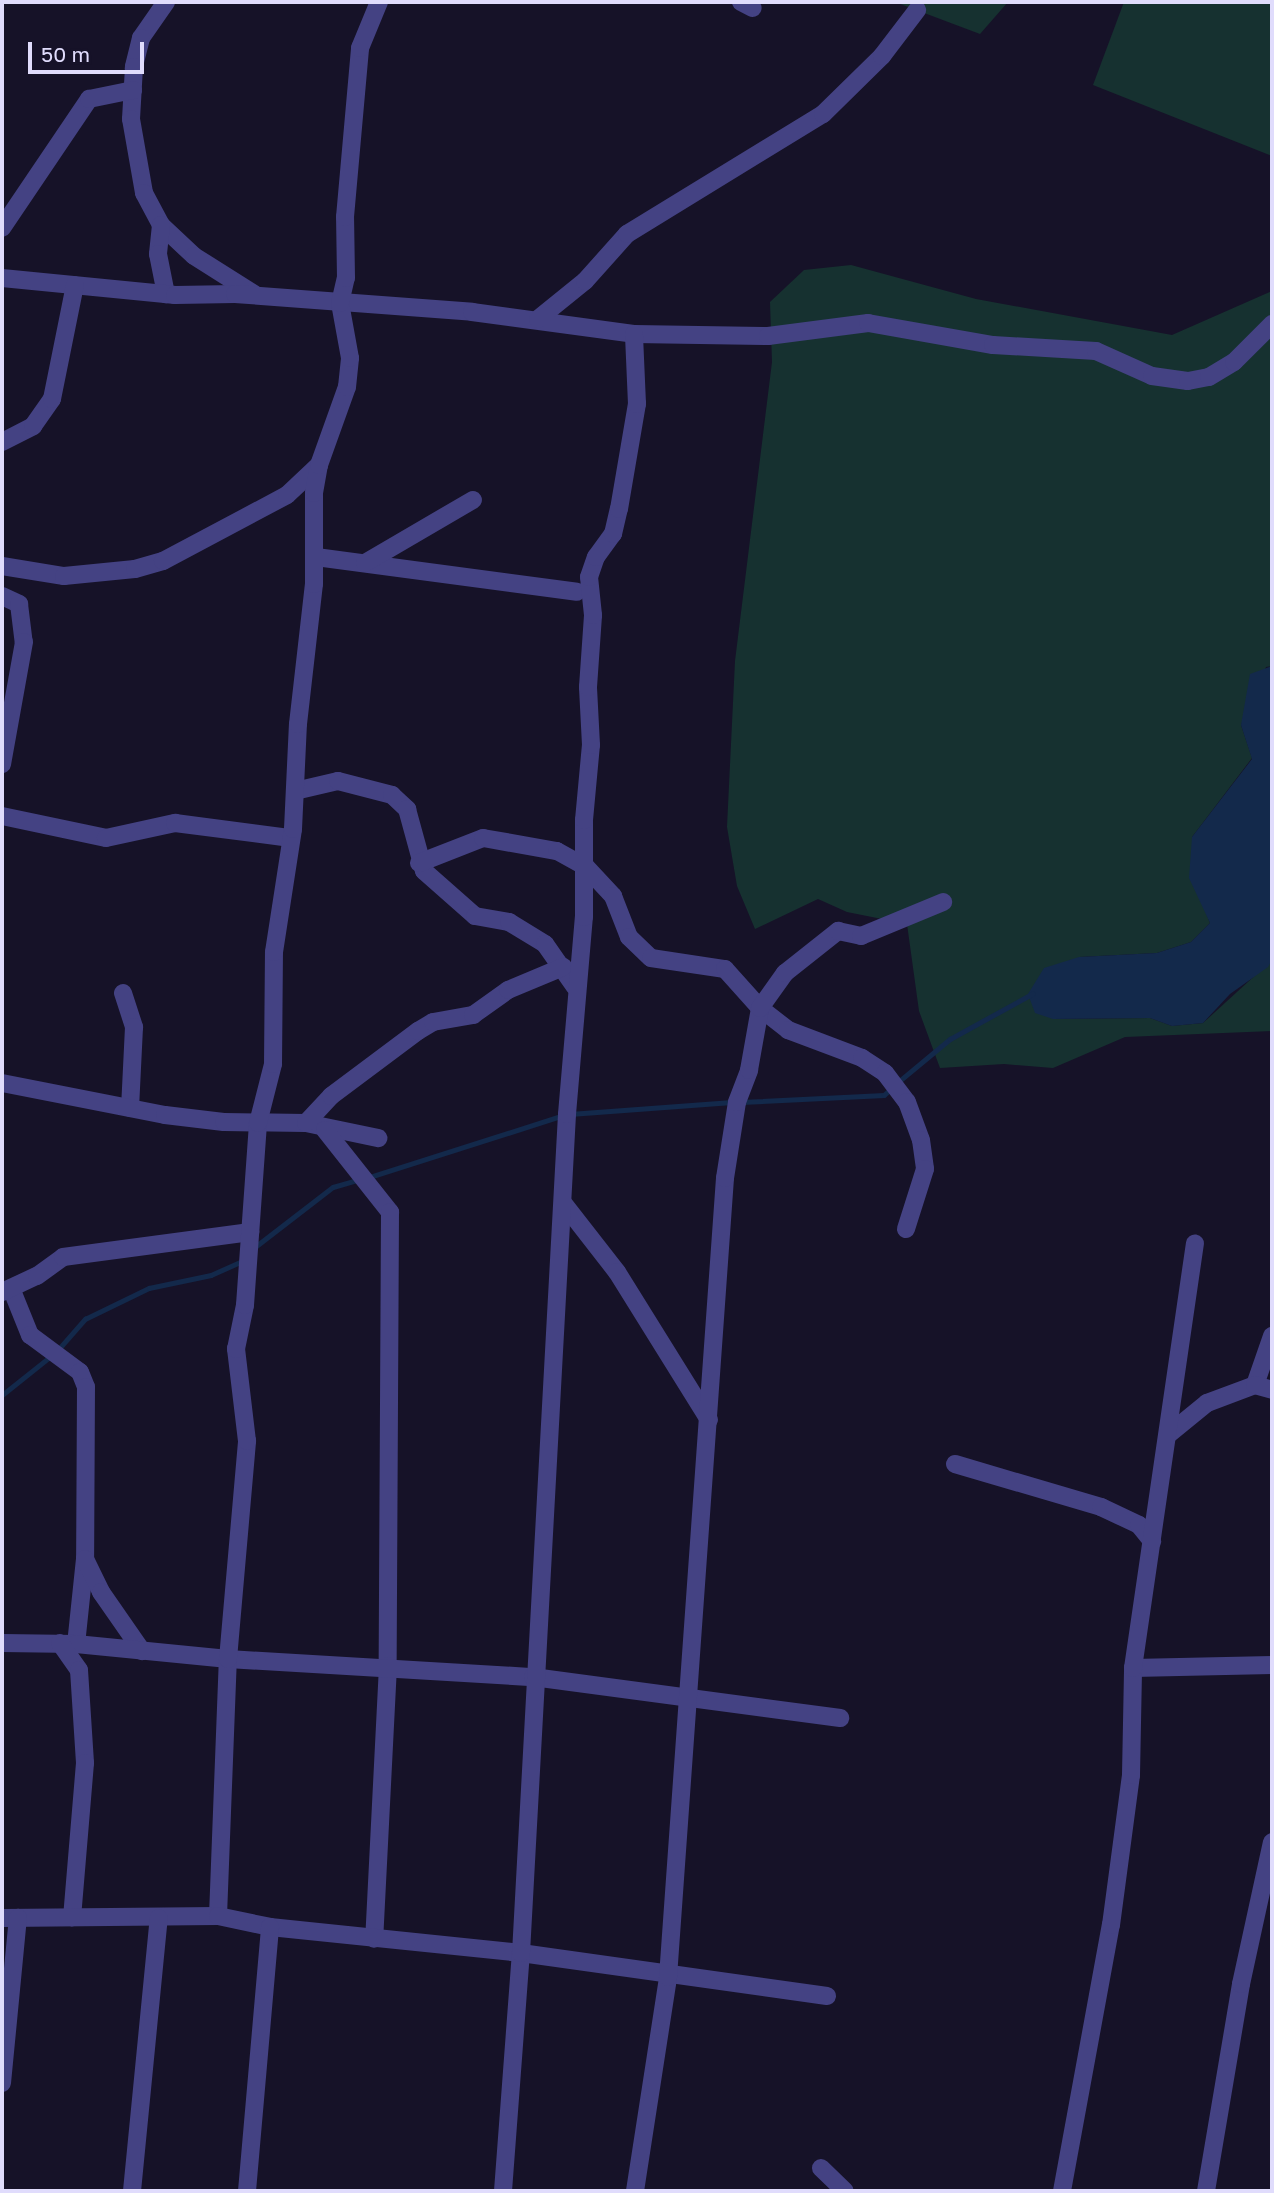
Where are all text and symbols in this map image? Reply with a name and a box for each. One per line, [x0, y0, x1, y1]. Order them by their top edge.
scale bar [32, 28, 147, 72]
text: 50 m [41, 41, 90, 67]

